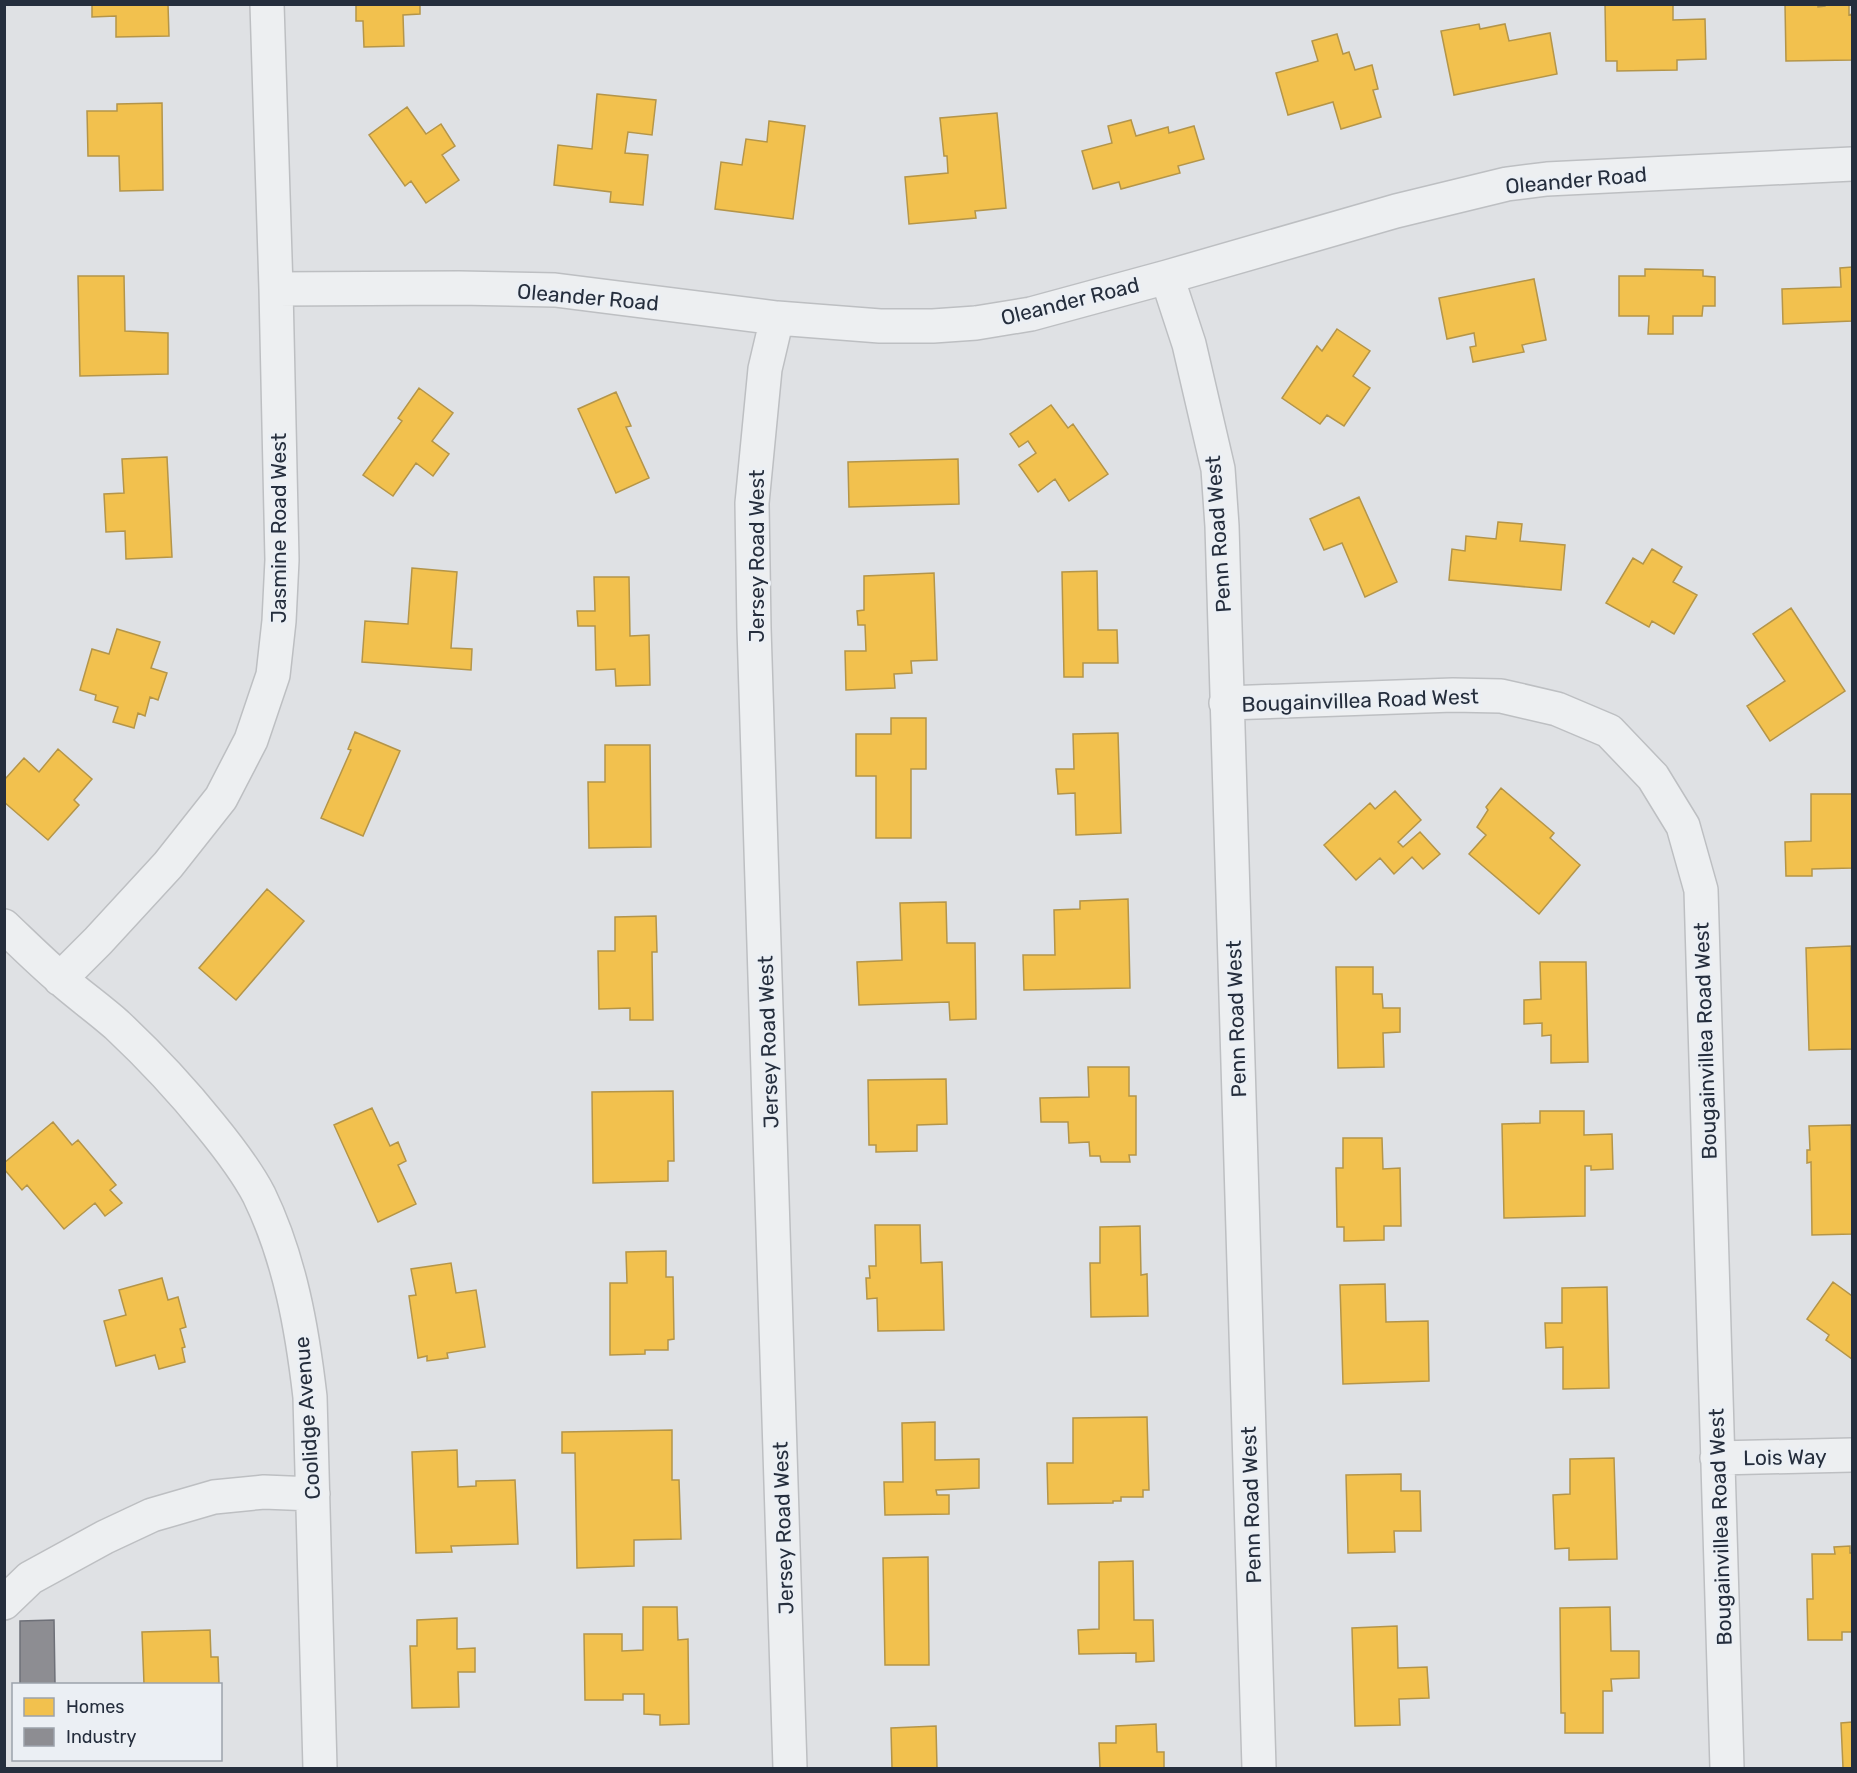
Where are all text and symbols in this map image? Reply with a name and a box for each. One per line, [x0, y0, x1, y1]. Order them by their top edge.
street label: Oleander Road [1504, 161, 1648, 199]
street label: Oleander Road [998, 272, 1142, 330]
street label: Oleander Road [516, 278, 660, 316]
street label: Jasmine Road West [266, 433, 291, 623]
street label: Penn Road West [1200, 455, 1236, 613]
street label: Jersey Road West [744, 470, 769, 642]
street label: Bougainvillea Road West [1241, 683, 1479, 717]
street label: Bougainvillea Road West [1688, 922, 1722, 1160]
street label: Penn Road West [1221, 940, 1251, 1098]
street label: Jersey Road West [752, 955, 784, 1129]
street label: Coolidge Avenue [289, 1336, 325, 1500]
street label: Bougainvillea Road West [1703, 1408, 1737, 1646]
street label: Penn Road West [1236, 1426, 1266, 1584]
street label: Jersey Road West [767, 1441, 799, 1615]
street label: Lois Way [1743, 1444, 1827, 1470]
legend [12, 1683, 222, 1761]
text: Homes [66, 1696, 124, 1718]
text: Industry [66, 1726, 136, 1748]

